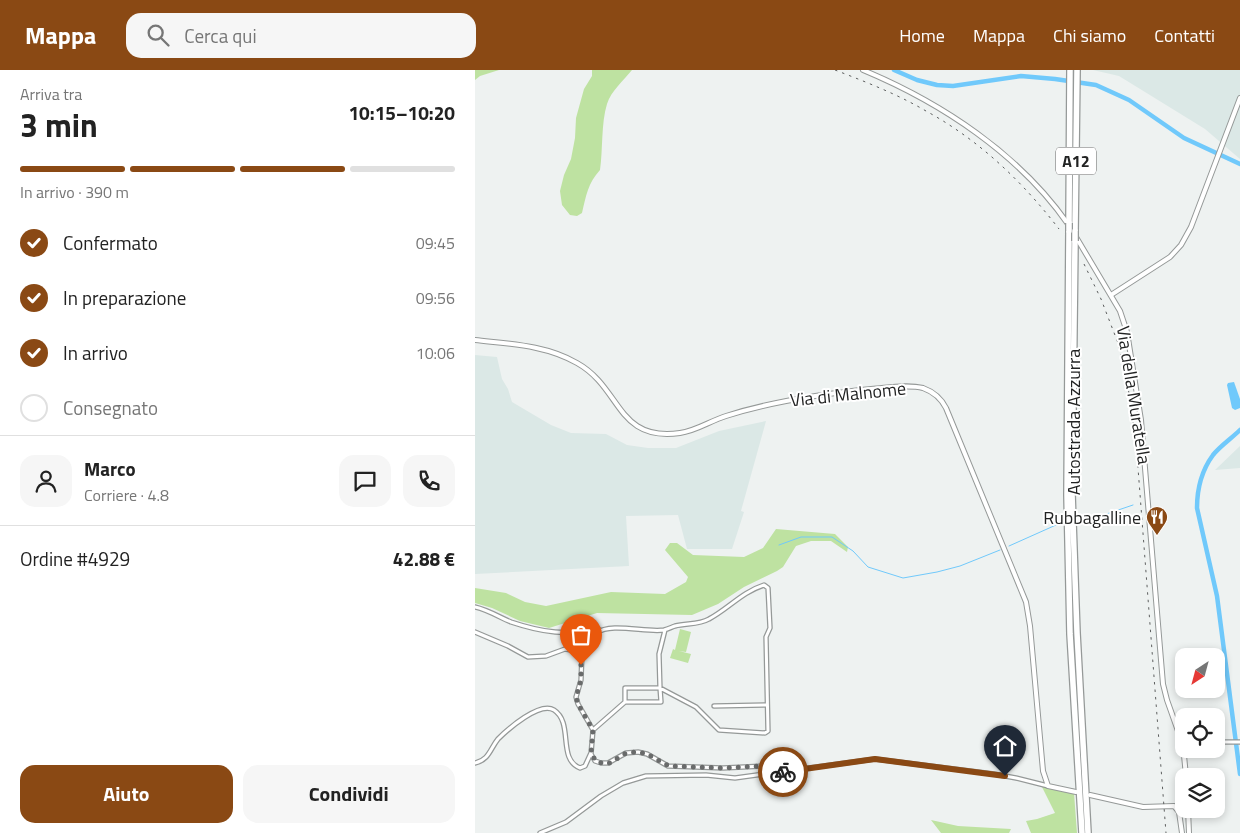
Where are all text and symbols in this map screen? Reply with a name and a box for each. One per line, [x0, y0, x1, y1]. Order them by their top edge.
search box [126, 13, 476, 58]
text: Mappa [25, 17, 96, 53]
icon: search [144, 21, 172, 49]
text: Cerca qui [184, 21, 257, 50]
text: Home [899, 22, 945, 49]
text: Mappa [973, 22, 1025, 49]
text: Chi siamo [1053, 22, 1126, 49]
text: Contatti [1154, 22, 1215, 49]
text: Arriva tra [20, 82, 82, 106]
text: 10:15–10:20 [348, 98, 455, 127]
text: 3 min [20, 101, 98, 149]
road number: A12 [1056, 148, 1096, 174]
text: In arrivo · 390 m [20, 180, 129, 204]
text: Confermato [63, 228, 158, 257]
icon: check [20, 229, 48, 257]
text: 09:45 [416, 231, 455, 255]
text: In preparazione [63, 283, 186, 312]
icon: check [20, 284, 48, 312]
text: 09:56 [416, 286, 455, 310]
street label: Via della Muratella [1110, 324, 1158, 466]
text: In arrivo [63, 338, 128, 367]
icon: check [20, 339, 48, 367]
text: 10:06 [416, 341, 455, 365]
street label: Autostrada Azzurra [1060, 349, 1087, 495]
street label: Via di Malnome [789, 374, 907, 414]
text: Consegnato [63, 393, 158, 422]
text: Marco [84, 454, 136, 483]
button: person [20, 455, 72, 507]
button: chat [339, 455, 391, 507]
button: phone [403, 455, 455, 507]
text: Corriere · 4.8 [84, 483, 169, 507]
place label: Rubbagalline [1043, 504, 1141, 531]
restaurant icon: Rubbagalline [1145, 505, 1169, 536]
text: Ordine #4929 [20, 544, 130, 573]
text: 42.88 € [393, 544, 455, 573]
pin [560, 614, 602, 665]
icon: bag [567, 621, 595, 649]
north arrow [1175, 648, 1225, 698]
map controls [1175, 648, 1225, 818]
button: locate [1175, 708, 1225, 758]
pin [984, 725, 1026, 776]
icon: home [991, 732, 1019, 760]
courier [758, 747, 808, 797]
icon: bike [769, 758, 797, 786]
button: Aiuto [20, 765, 233, 823]
button: Condividi [243, 765, 455, 823]
button: layers [1175, 768, 1225, 818]

